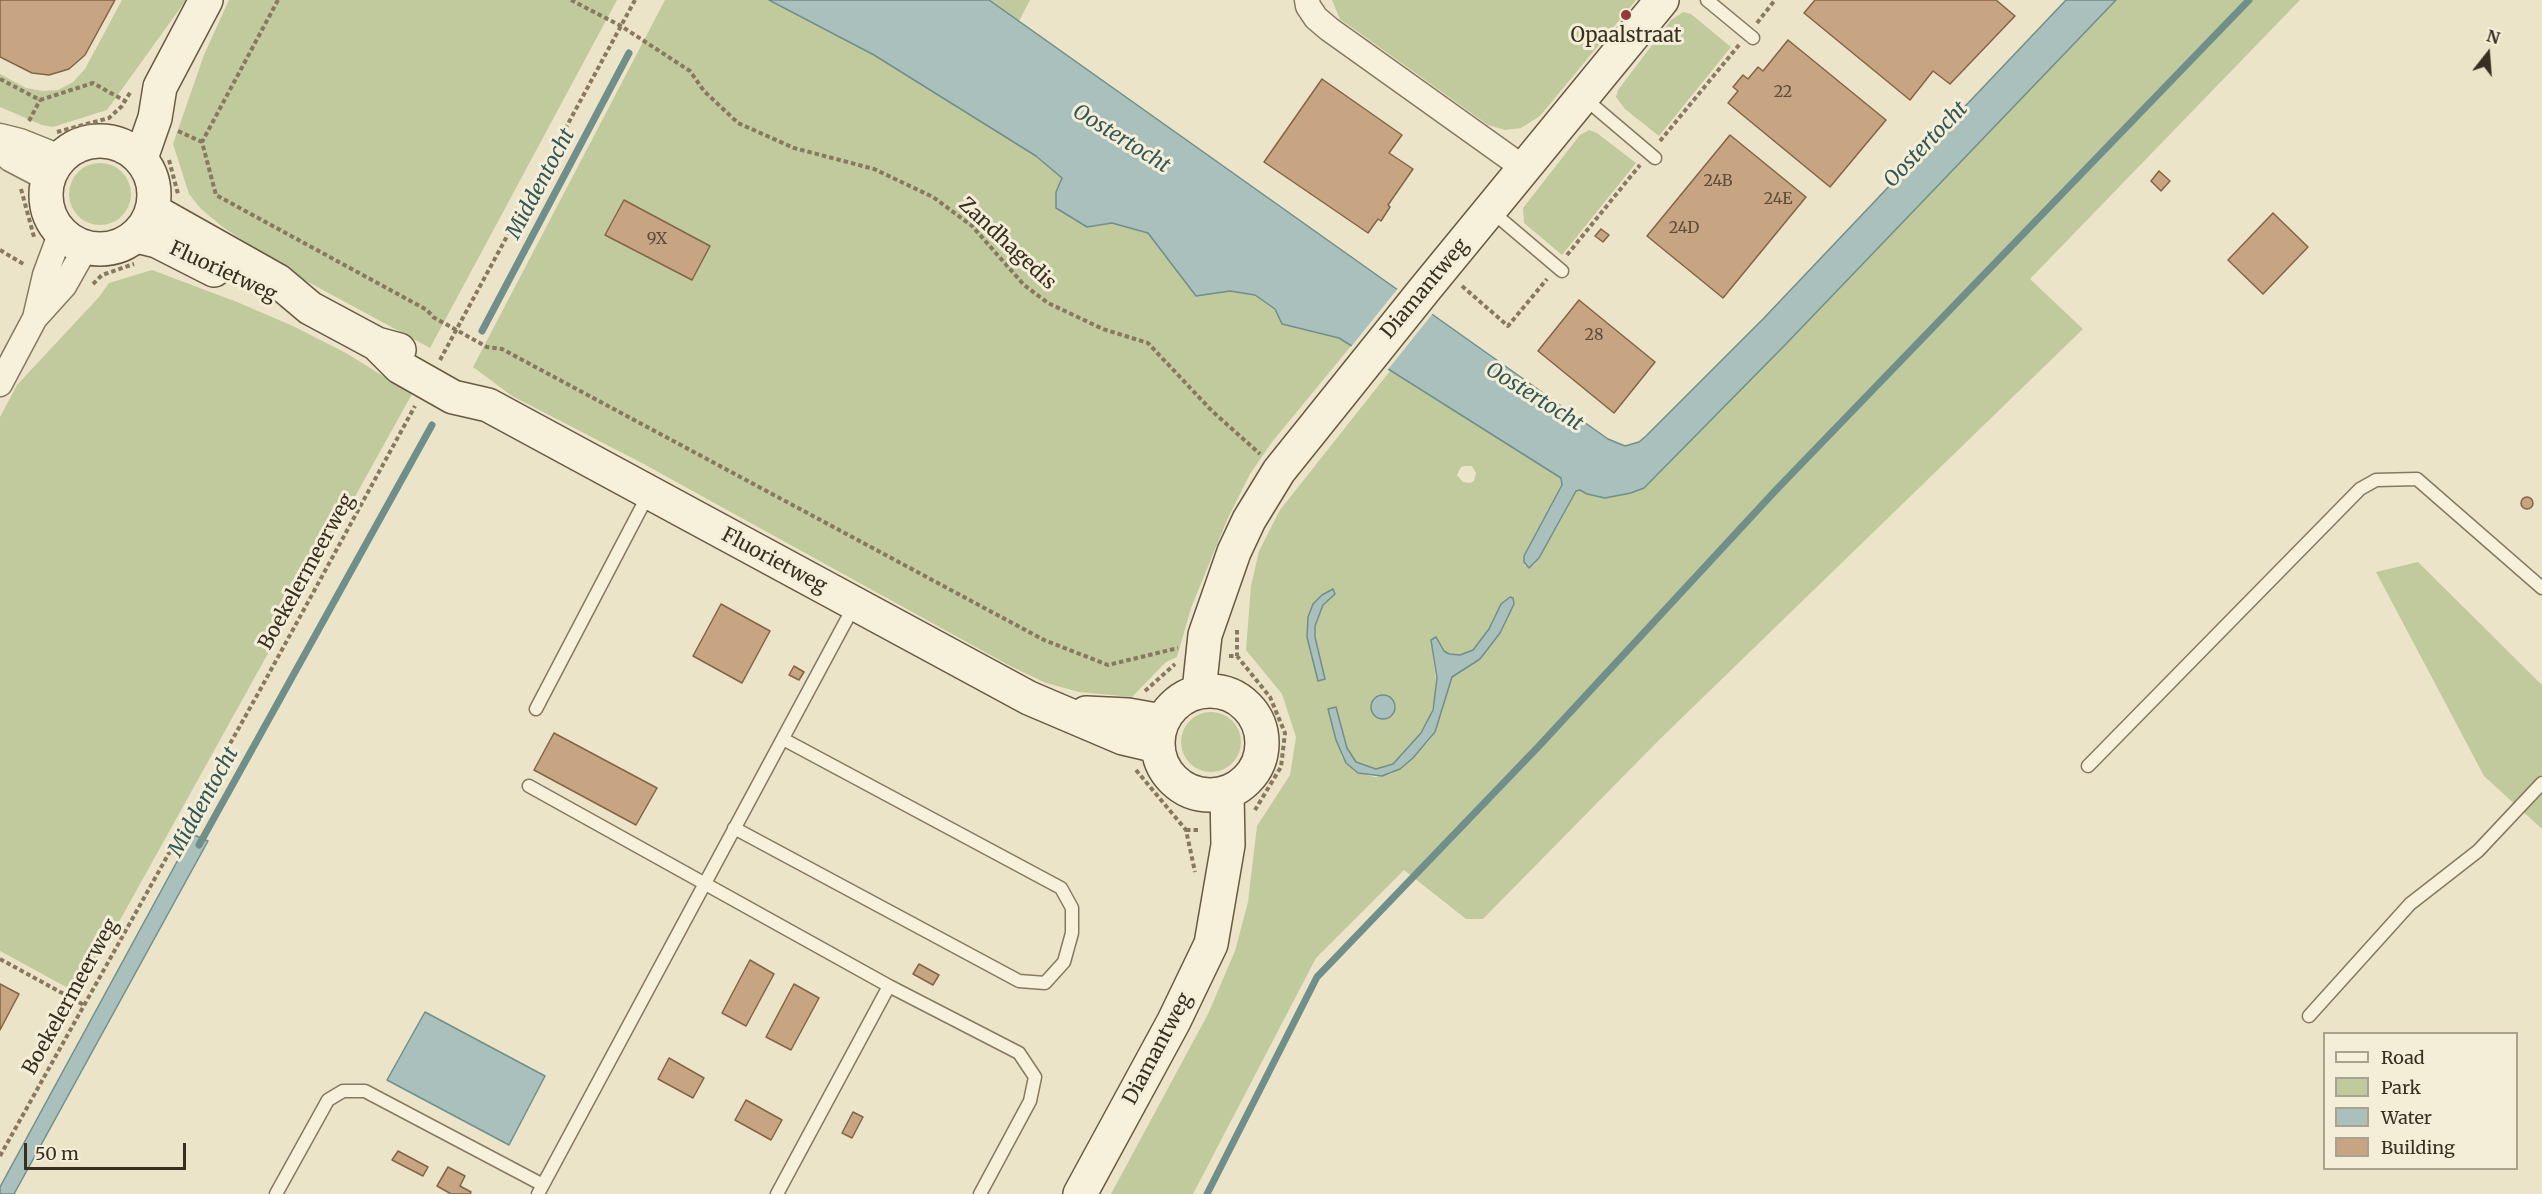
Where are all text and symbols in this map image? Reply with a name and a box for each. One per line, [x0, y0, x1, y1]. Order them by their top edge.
marker: Opaalstraat [1619, 8, 1633, 22]
place label: Opaalstraat [1571, 24, 1681, 48]
north arrow [2458, 24, 2518, 84]
text: N [2484, 25, 2502, 48]
house number: 22 [1774, 82, 1792, 102]
water label: Oostertocht [1879, 97, 1973, 193]
water label: Oostertocht [1068, 99, 1174, 179]
water label: Middentocht [501, 125, 581, 243]
house number: 24B [1703, 171, 1733, 191]
house number: 24E [1764, 189, 1792, 209]
street label: Zandhagedis [953, 193, 1061, 295]
house number: 24D [1669, 218, 1699, 238]
house number: 9X [647, 229, 667, 249]
street label: Diamantweg [1376, 234, 1474, 344]
street label: Fluorietweg [166, 237, 280, 307]
house number: 28 [1585, 325, 1603, 345]
water label: Oostertocht [1481, 357, 1587, 437]
street label: Boekelermeerweg [254, 490, 360, 654]
street label: Fluorietweg [717, 523, 831, 599]
water label: Middentocht [164, 743, 244, 861]
street label: Boekelermeerweg [18, 915, 124, 1079]
street label: Diamantweg [1118, 989, 1198, 1109]
legend [2323, 1032, 2518, 1170]
text: Road [2381, 1046, 2425, 1069]
text: Park [2381, 1076, 2421, 1099]
text: Water [2381, 1106, 2432, 1129]
scale bar [27, 1131, 189, 1169]
text: Building [2381, 1136, 2455, 1159]
text: 50 m [35, 1142, 79, 1165]

